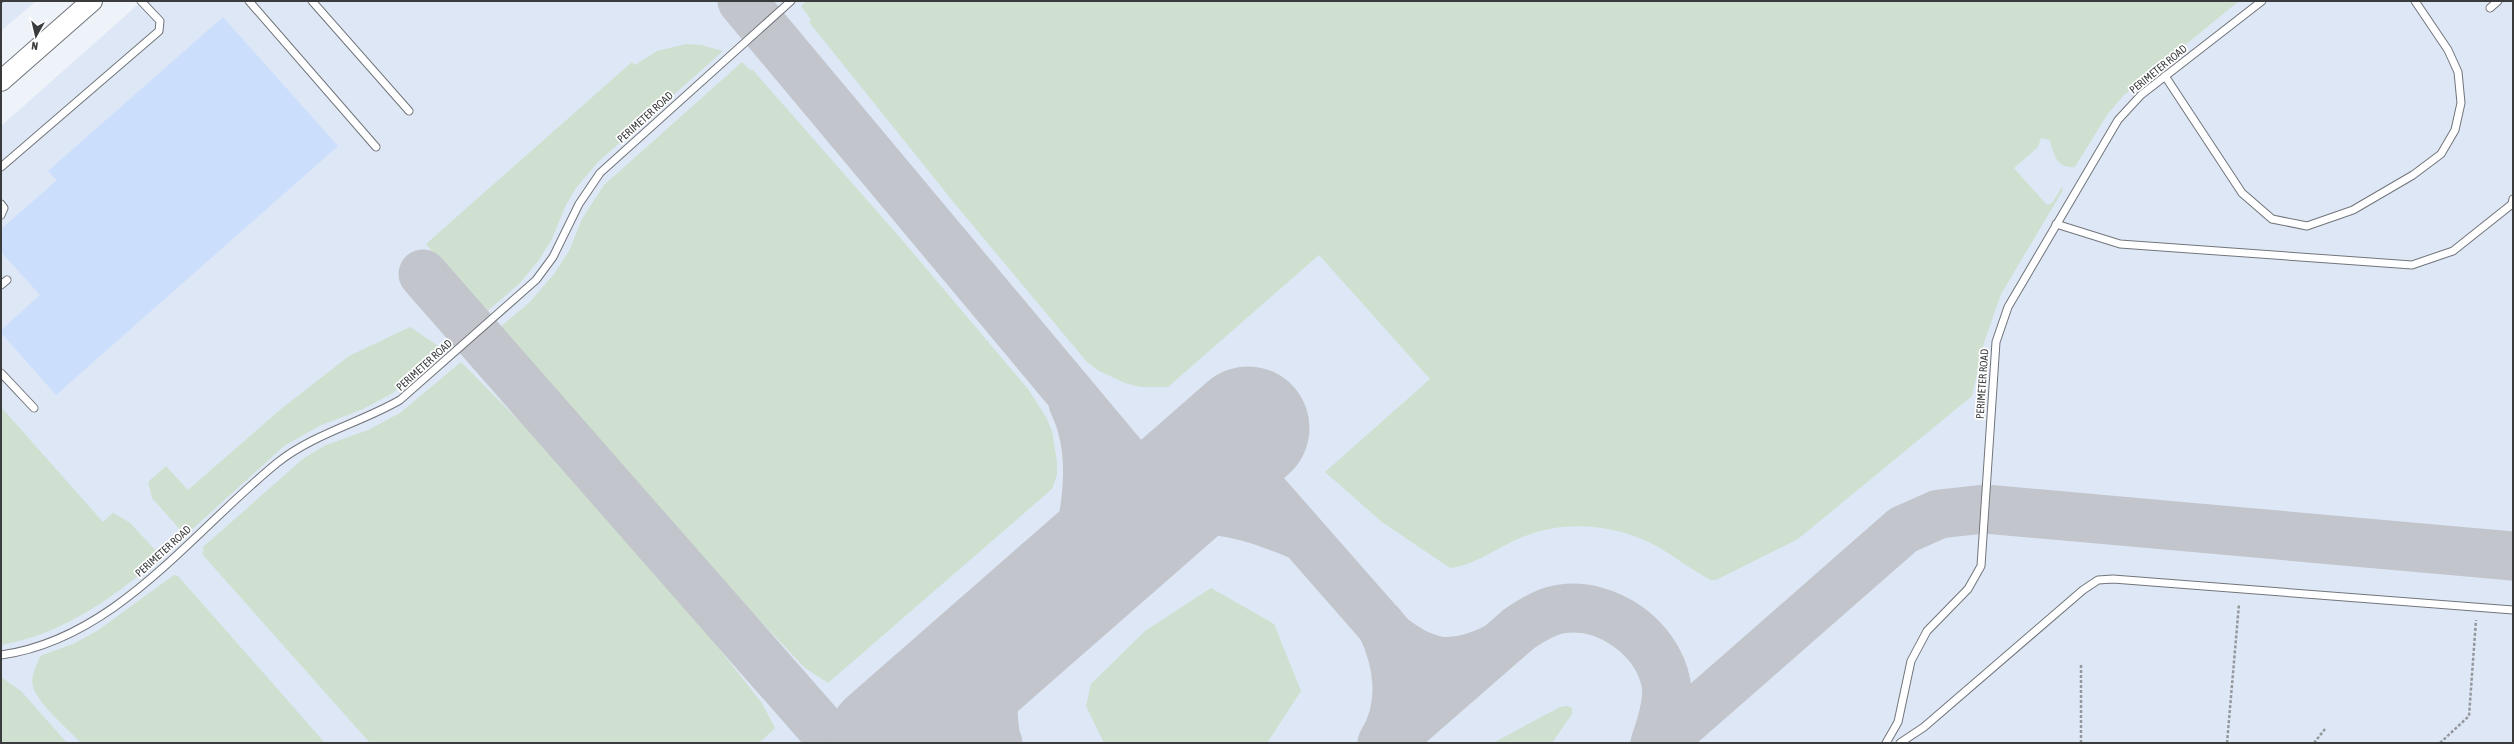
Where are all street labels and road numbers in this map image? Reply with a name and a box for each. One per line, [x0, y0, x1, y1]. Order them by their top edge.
street label: PERIMETER ROAD [2127, 42, 2189, 96]
street label: PERIMETER ROAD [615, 89, 675, 145]
street label: PERIMETER ROAD [394, 337, 454, 393]
street label: PERIMETER ROAD [1974, 349, 1990, 419]
street label: PERIMETER ROAD [133, 523, 193, 579]

